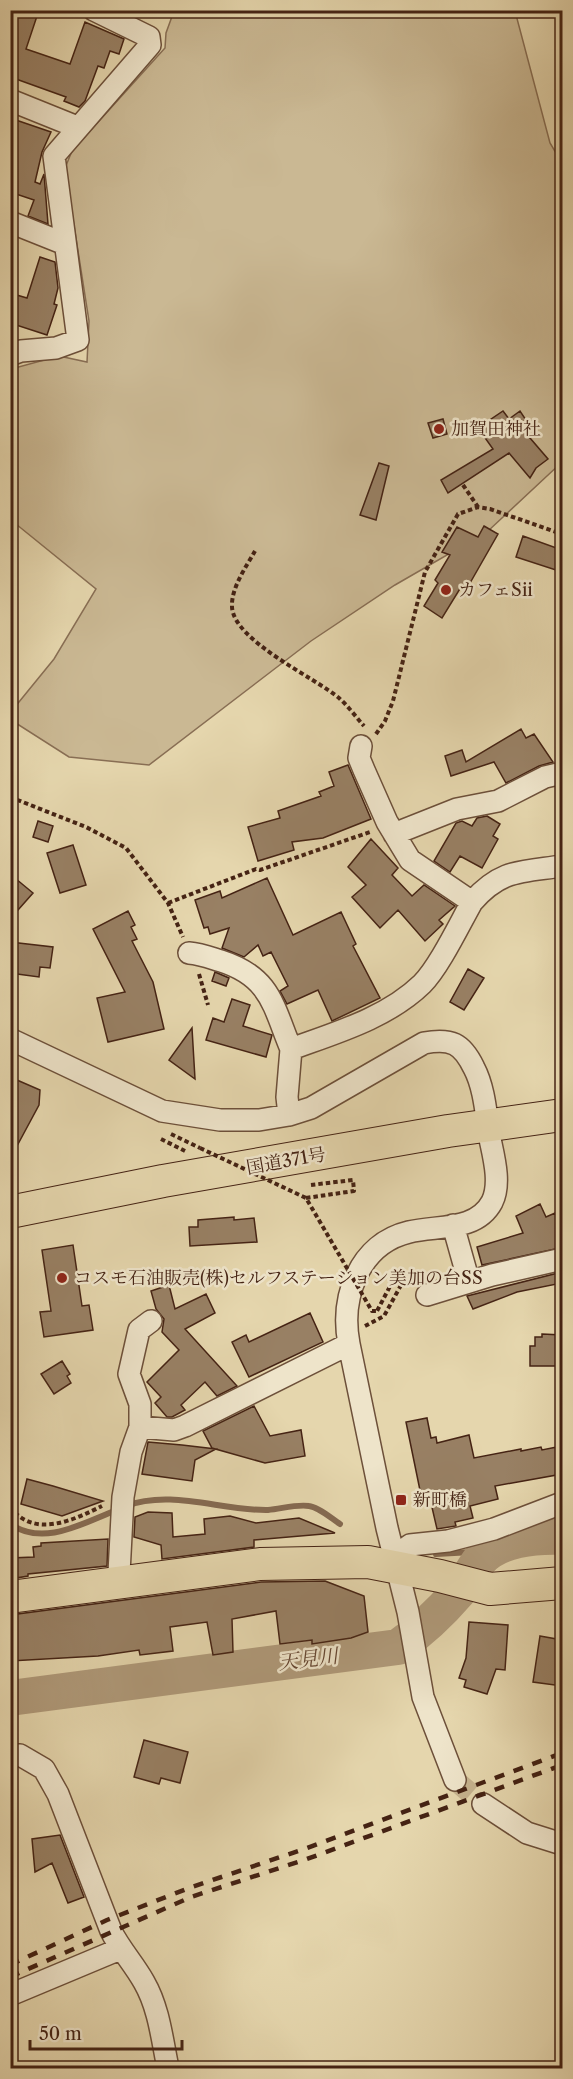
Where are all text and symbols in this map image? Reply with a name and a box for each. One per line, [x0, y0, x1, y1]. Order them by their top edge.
place label: 加賀田神社 [451, 418, 541, 440]
marker: 加賀田神社 [432, 422, 446, 436]
place label: カフェSii [458, 579, 533, 601]
marker: カフェSii [439, 583, 453, 597]
street label: 国道371号 [245, 1143, 327, 1179]
place label: コスモ石油販売(株)セルフステーション美加の台SS [74, 1267, 483, 1289]
marker: コスモ石油販売(株)セルフステーション美加の台SS [55, 1271, 69, 1285]
place label: 新町橋 [413, 1489, 467, 1511]
marker: 新町橋 [394, 1493, 408, 1507]
water label: 天見川 [277, 1643, 341, 1675]
scale bar [30, 2013, 182, 2051]
text: 50 m [39, 2023, 82, 2045]

